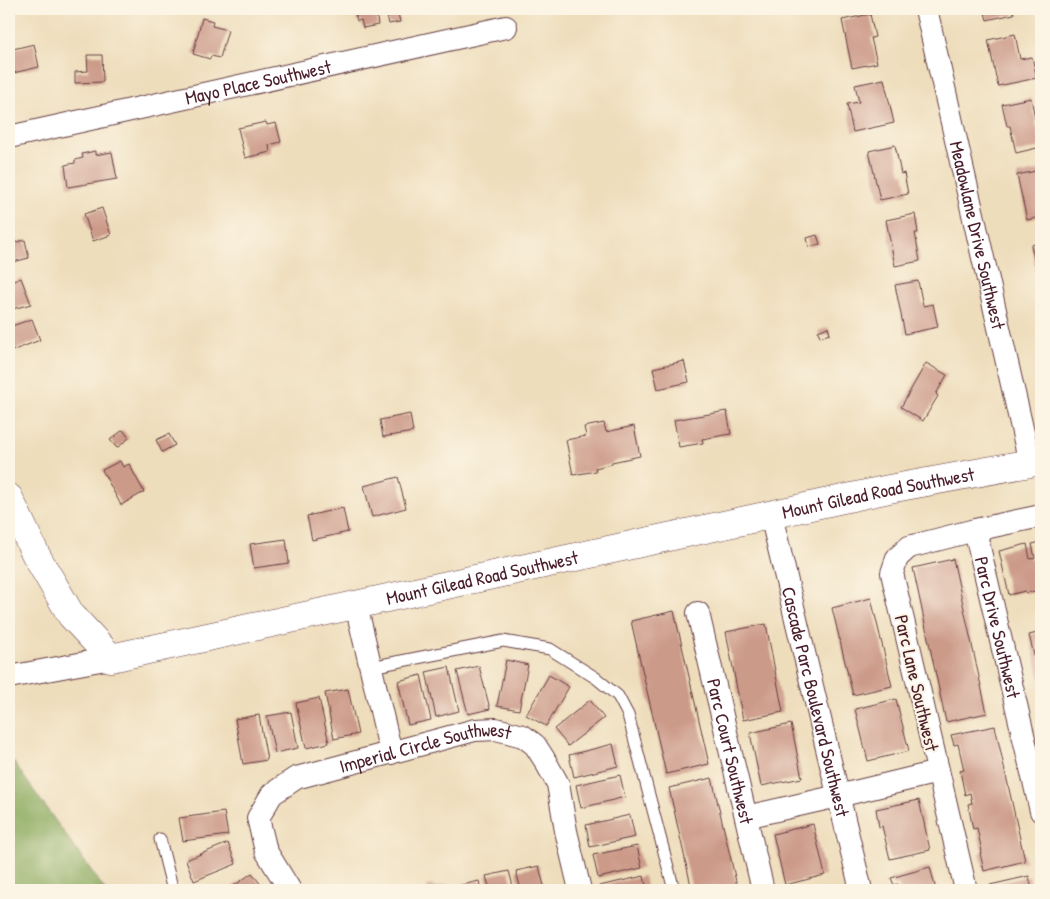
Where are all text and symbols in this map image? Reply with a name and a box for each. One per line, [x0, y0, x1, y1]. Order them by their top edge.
street label: Mayo Place Southwest [183, 53, 334, 111]
street label: Meadowlane Drive Southwest [944, 139, 1012, 332]
street label: Mount Gilead Road Southwest [779, 460, 977, 525]
street label: Mount Gilead Road Southwest [384, 544, 581, 611]
street label: Parc Drive Southwest [969, 554, 1027, 701]
street label: Cascade Parc Boulevard Southwest [776, 584, 856, 820]
street label: Parc Lane Southwest [889, 612, 945, 754]
street label: Parc Court Southwest [701, 676, 760, 827]
street label: Imperial Circle Southwest [336, 716, 515, 779]

